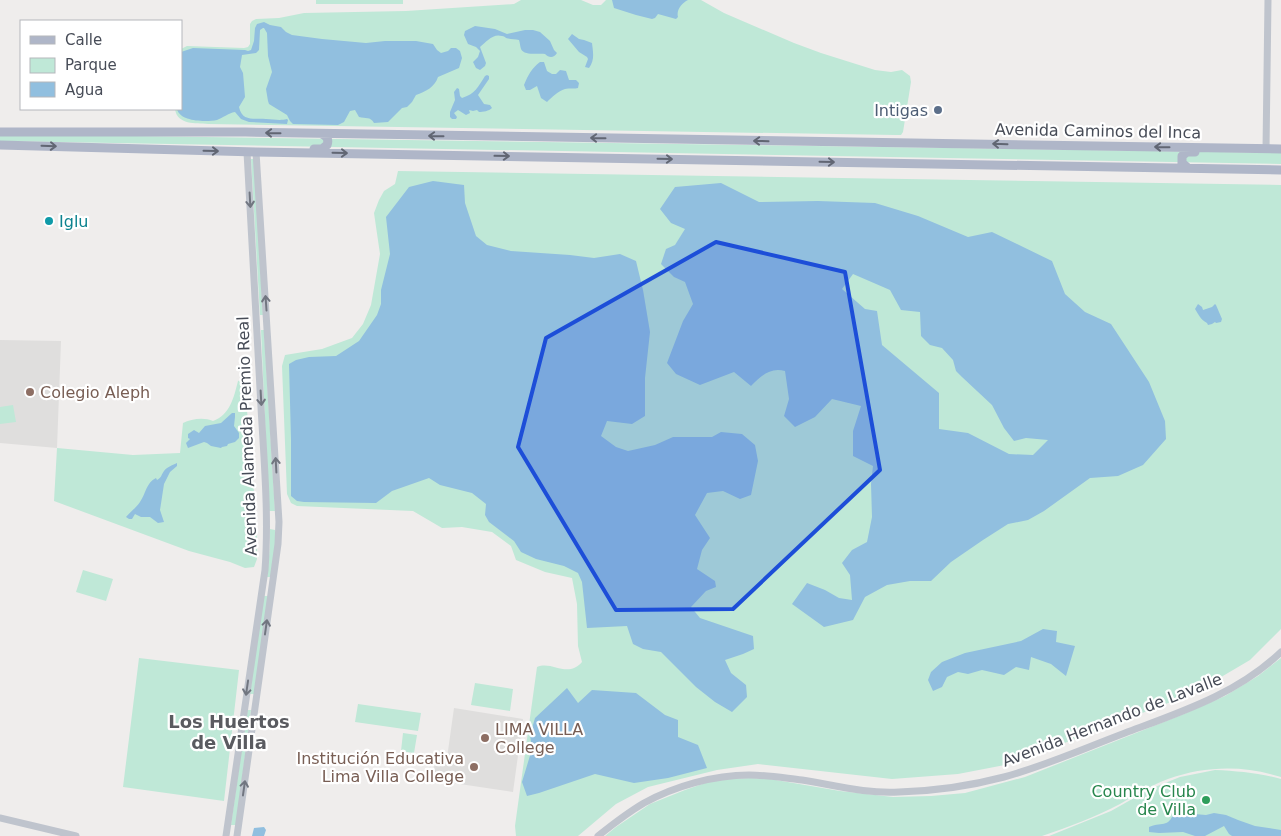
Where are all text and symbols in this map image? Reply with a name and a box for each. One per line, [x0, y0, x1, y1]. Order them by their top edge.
legend [20, 20, 182, 110]
text: Calle [65, 31, 102, 49]
text: Parque [65, 56, 117, 74]
text: Agua [65, 81, 103, 99]
place label: Intigas [874, 101, 928, 120]
marker: Intigas [932, 104, 944, 116]
street label: Avenida Caminos del Inca [995, 120, 1201, 142]
one-way arrow [266, 128, 282, 138]
one-way arrow [428, 131, 444, 141]
one-way arrow [591, 133, 607, 143]
one-way arrow [753, 136, 770, 146]
one-way arrow [992, 140, 1008, 149]
one-way arrow [40, 142, 56, 151]
one-way arrow [1155, 142, 1171, 152]
one-way arrow [202, 146, 219, 156]
one-way arrow [332, 148, 348, 158]
one-way arrow [494, 151, 510, 161]
one-way arrow [656, 154, 673, 164]
one-way arrow [819, 157, 835, 166]
one-way arrow [245, 192, 254, 208]
place label: Iglu [59, 212, 88, 231]
marker: Iglu [43, 215, 55, 227]
one-way arrow [262, 295, 271, 311]
street label: Avenida Alameda Premio Real [233, 316, 261, 556]
place label: Colegio Aleph [40, 383, 150, 402]
marker: Colegio Aleph [24, 386, 36, 398]
one-way arrow [256, 389, 265, 405]
one-way arrow [271, 458, 280, 474]
one-way arrow [262, 619, 272, 635]
street label: Avenida Hernando de Lavalle [999, 669, 1225, 771]
one-way arrow [242, 680, 252, 696]
district label: Los Huertos de Villa [168, 711, 290, 753]
place label: LIMA VILLA College [495, 720, 583, 757]
marker: LIMA VILLA College [479, 732, 491, 744]
place label: Institución Educativa Lima Villa College [296, 749, 464, 786]
marker: Institución Educativa Lima Villa College [468, 761, 480, 773]
one-way arrow [239, 780, 249, 796]
place label: Country Club de Villa [1091, 782, 1196, 819]
marker: Country Club de Villa [1200, 794, 1212, 806]

